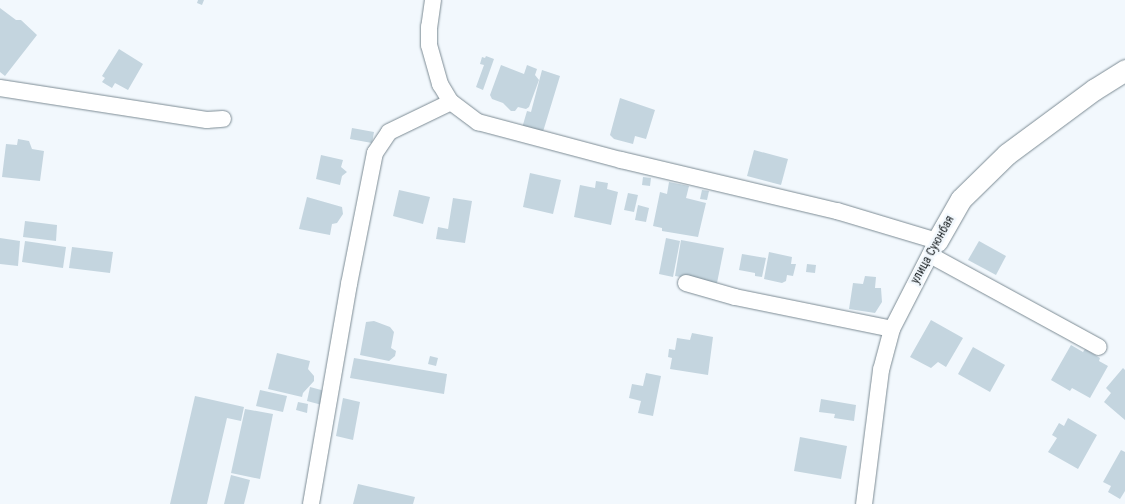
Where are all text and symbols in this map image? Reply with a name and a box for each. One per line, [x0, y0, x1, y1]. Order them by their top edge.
street label: улица Суюнбая [908, 213, 958, 287]

